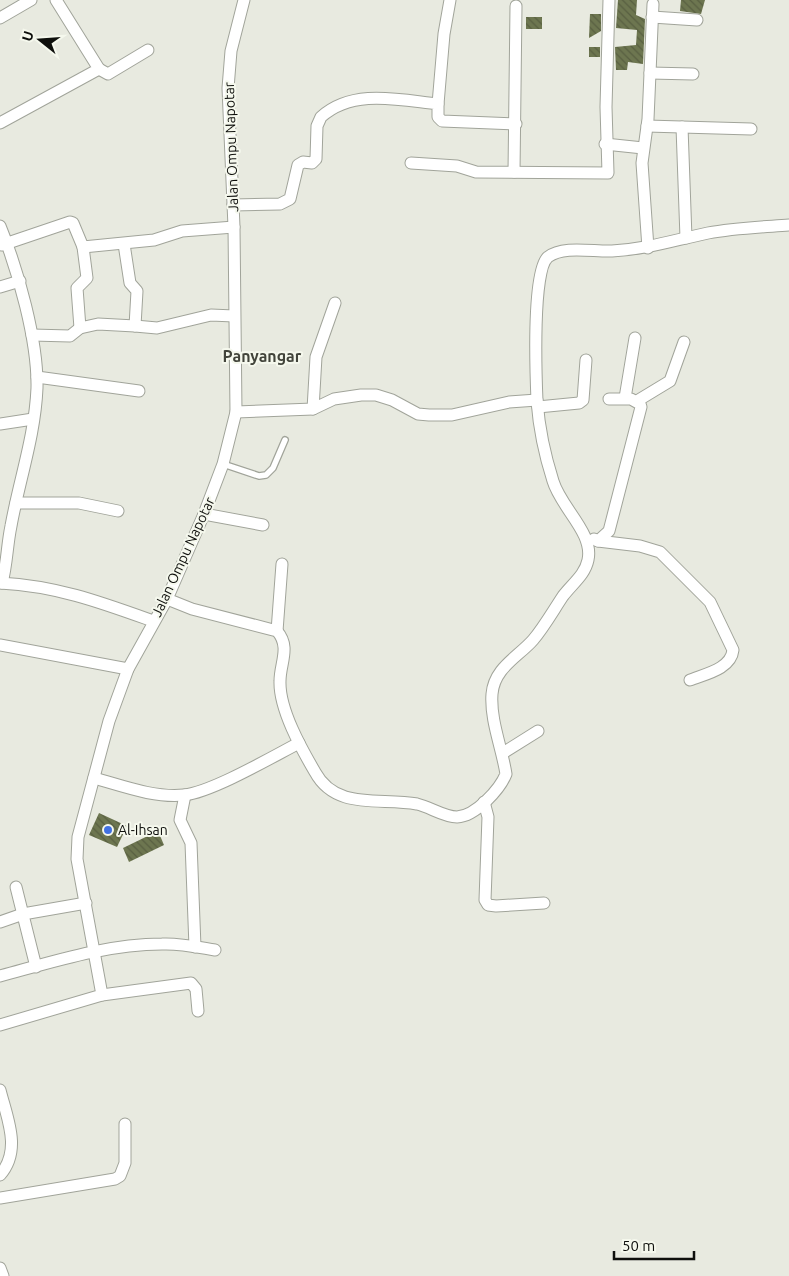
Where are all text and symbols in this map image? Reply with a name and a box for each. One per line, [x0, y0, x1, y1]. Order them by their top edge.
north arrow [15, 15, 65, 65]
text: U [18, 29, 37, 43]
street label: Jalan Ompu Napotar [221, 81, 241, 212]
district label: Panyangar [223, 347, 302, 365]
street label: Jalan Ompu Napotar [148, 494, 218, 619]
place label: Al-Ihsan [118, 822, 168, 838]
marker: Al-Ihsan [102, 824, 114, 836]
scale bar [614, 1228, 694, 1260]
text: 50 m [622, 1237, 655, 1254]

